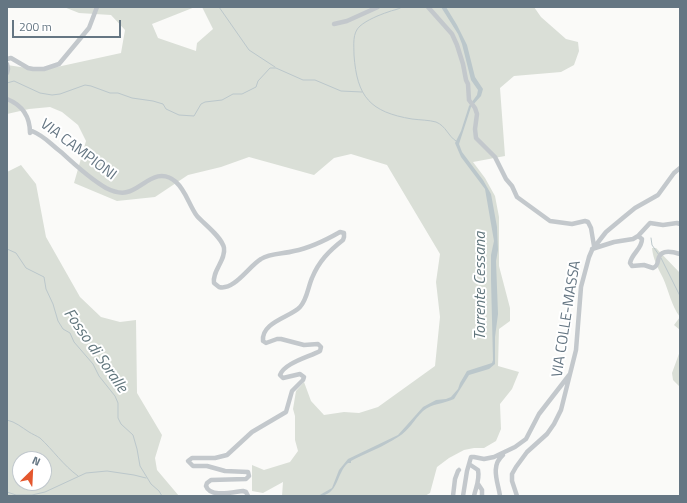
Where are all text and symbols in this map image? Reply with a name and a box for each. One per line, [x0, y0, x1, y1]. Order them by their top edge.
scale bar [14, 12, 123, 38]
text: 200 m [19, 17, 52, 36]
street label: VIA CAMPIONI [36, 116, 120, 184]
water label: Torrente Cessana [471, 232, 491, 340]
street label: VIA COLLE-MASSA [549, 259, 585, 379]
water label: Fosso di Soralle [59, 305, 131, 397]
north arrow [12, 451, 52, 491]
text: N [30, 452, 43, 470]

